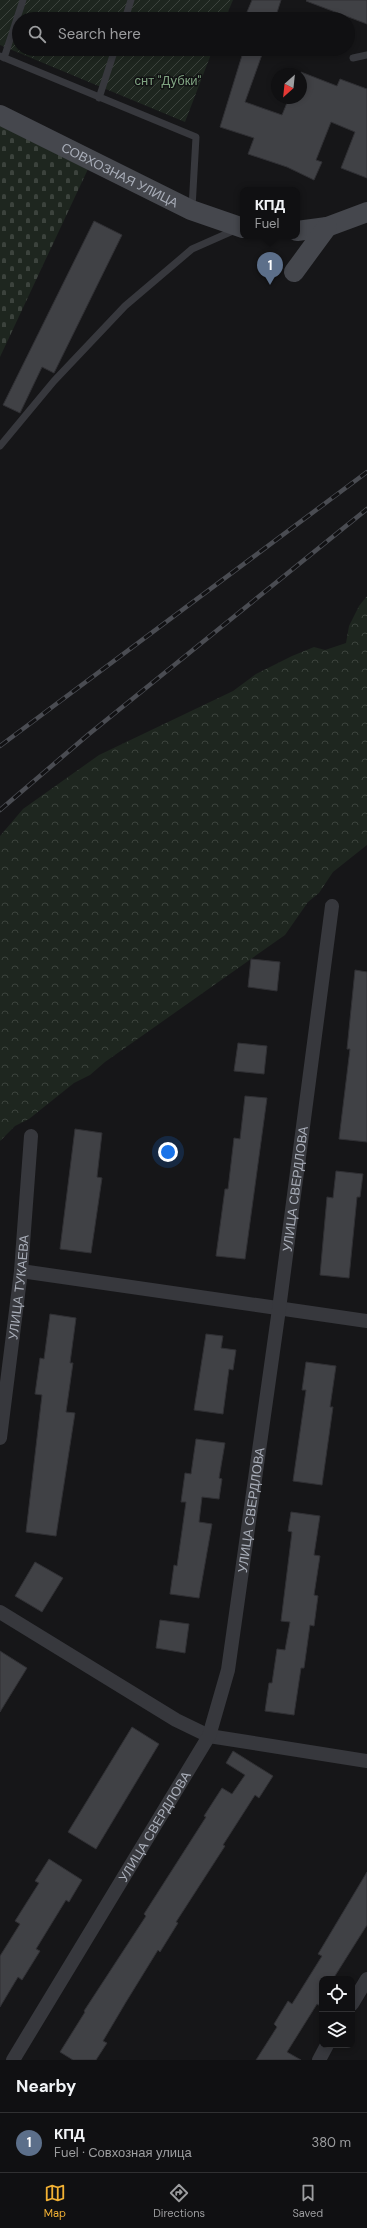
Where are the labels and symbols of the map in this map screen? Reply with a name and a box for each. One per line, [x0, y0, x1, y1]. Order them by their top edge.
north arrow [271, 68, 307, 104]
park label: снт "Дубки" [135, 72, 202, 89]
street label: СОВХОЗНАЯ УЛИЦА [58, 139, 181, 211]
pin: 1 [257, 252, 283, 285]
street label: УЛИЦА СВЕРДЛОВА [279, 1125, 312, 1253]
your location [158, 1142, 178, 1162]
street label: УЛИЦА ТУКАЕВА [4, 1234, 33, 1341]
street label: УЛИЦА СВЕРДЛОВА [234, 1446, 268, 1574]
street label: УЛИЦА СВЕРДЛОВА [115, 1768, 195, 1885]

